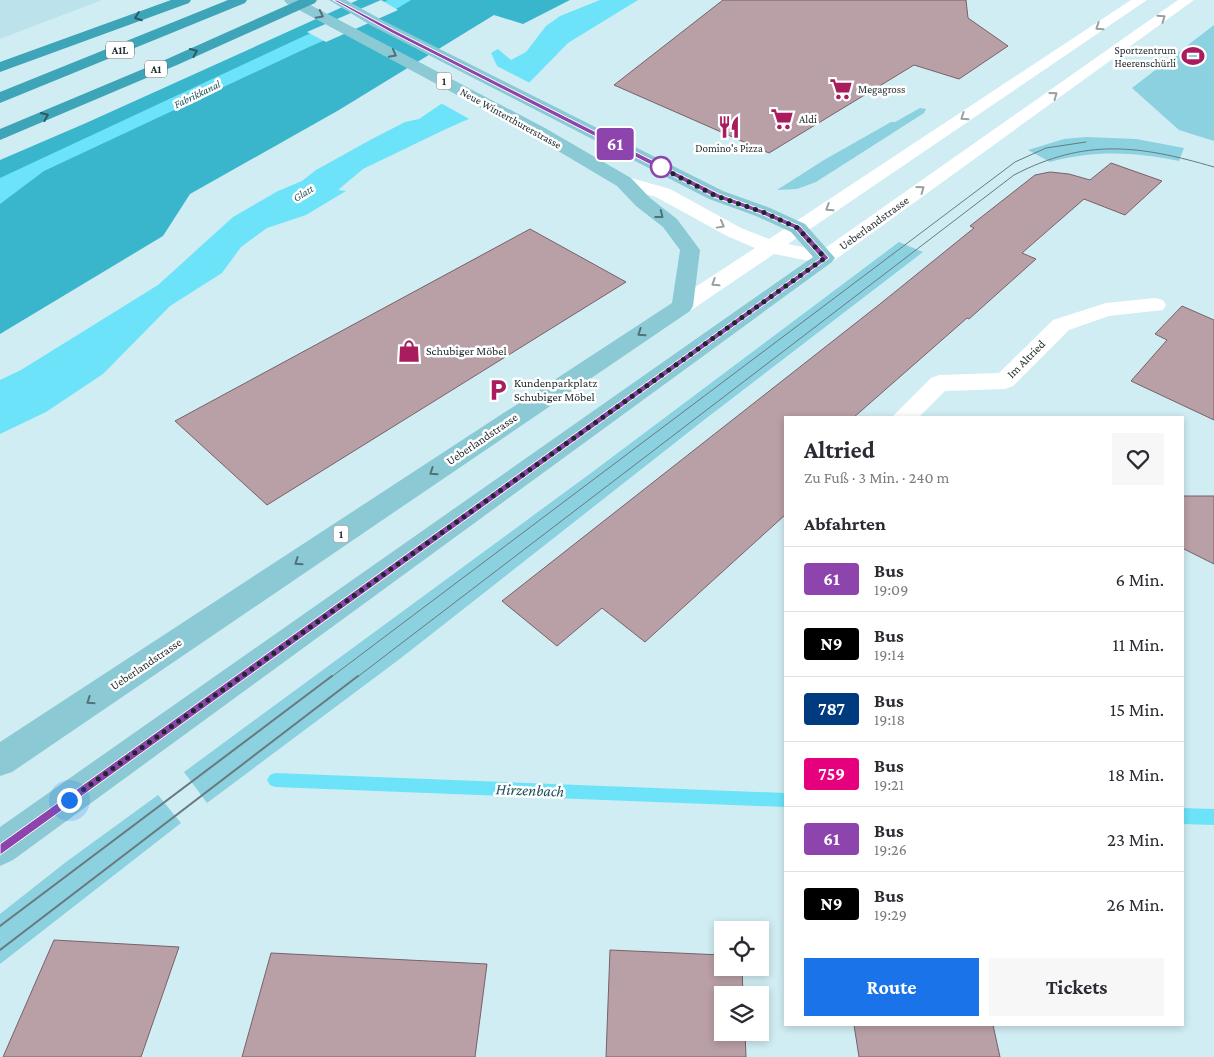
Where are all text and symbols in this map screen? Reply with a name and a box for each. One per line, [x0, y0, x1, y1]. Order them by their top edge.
one-way arrow [315, 9, 324, 19]
one-way arrow [134, 11, 143, 21]
one-way arrow [1156, 15, 1166, 24]
one-way arrow [1095, 21, 1105, 30]
road number: A1L [106, 42, 134, 58]
sports icon: Sportzentrum Heerenschürli [1180, 43, 1206, 69]
place label: Sportzentrum Heerenschürli [1115, 44, 1176, 69]
one-way arrow [189, 48, 198, 59]
one-way arrow [387, 48, 396, 58]
road number: A1 [145, 61, 167, 78]
road number: 1 [436, 72, 452, 90]
supermarket icon: Megagross [828, 76, 854, 102]
water label: Fabrikkanal [172, 77, 222, 110]
place label: Megagross [858, 83, 905, 96]
street label: Neue Winterthurerstrasse [458, 85, 564, 151]
one-way arrow [1048, 92, 1057, 100]
supermarket icon: Aldi [769, 106, 795, 132]
one-way arrow [960, 111, 969, 121]
one-way arrow [40, 112, 49, 123]
place label: Aldi [799, 113, 817, 125]
restaurant icon: Domino's Pizza [716, 114, 742, 140]
line badge: 61 [592, 128, 638, 160]
text: 61 [607, 134, 623, 154]
place label: Domino's Pizza [695, 142, 763, 154]
unlabelled marker [650, 156, 672, 178]
water label: Glatt [291, 182, 316, 204]
one-way arrow [916, 186, 925, 195]
street label: Ueberlandstrasse [836, 193, 912, 253]
one-way arrow [825, 201, 834, 211]
one-way arrow [654, 209, 664, 218]
one-way arrow [715, 219, 724, 229]
one-way arrow [712, 277, 721, 287]
one-way arrow [637, 327, 647, 336]
street label: Im Altried [1004, 336, 1049, 381]
shop icon: Schubiger Möbel [396, 338, 422, 364]
place label: Schubiger Möbel [426, 344, 507, 358]
place label: Kundenparkplatz Schubiger Möbel [514, 376, 597, 404]
parking icon: Kundenparkplatz Schubiger Möbel [485, 377, 511, 403]
street label: Ueberlandstrasse [444, 410, 520, 468]
button: heart [1112, 433, 1164, 485]
text: Altried [804, 436, 875, 463]
one-way arrow [430, 466, 439, 475]
text: Zu Fuß · 3 Min. · 240 m [804, 469, 949, 486]
text: Abfahrten [804, 513, 886, 534]
road number: 1 [334, 526, 348, 542]
one-way arrow [295, 556, 304, 565]
text: Bus [874, 560, 904, 581]
text: 61 [823, 569, 840, 589]
text: 6 Min. [1115, 569, 1164, 590]
text: 19:09 [874, 581, 908, 598]
text: Bus [874, 625, 904, 646]
text: N9 [820, 634, 843, 654]
text: 11 Min. [1113, 634, 1164, 655]
street label: Ueberlandstrasse [108, 635, 184, 693]
text: 19:14 [874, 646, 905, 663]
text: Bus [874, 690, 904, 711]
one-way arrow [87, 695, 96, 704]
text: 787 [818, 699, 845, 719]
text: 15 Min. [1110, 699, 1164, 720]
text: 19:18 [874, 711, 905, 728]
text: Bus [874, 755, 904, 776]
text: 759 [818, 764, 845, 784]
text: 18 Min. [1109, 764, 1164, 785]
text: 19:21 [874, 776, 904, 793]
water label: Hirzenbach [495, 780, 565, 800]
your location [57, 788, 82, 813]
text: Bus [874, 820, 904, 841]
text: 61 [823, 829, 840, 849]
text: 23 Min. [1107, 829, 1164, 850]
text: 19:26 [874, 841, 907, 858]
text: Bus [874, 885, 904, 906]
text: N9 [820, 894, 843, 914]
text: 26 Min. [1106, 894, 1164, 915]
text: 19:29 [874, 906, 907, 923]
map controls [714, 921, 769, 1041]
button: locate [714, 921, 769, 976]
button: Route [804, 958, 979, 1016]
button: Tickets [989, 958, 1164, 1016]
button: layers [714, 986, 769, 1041]

